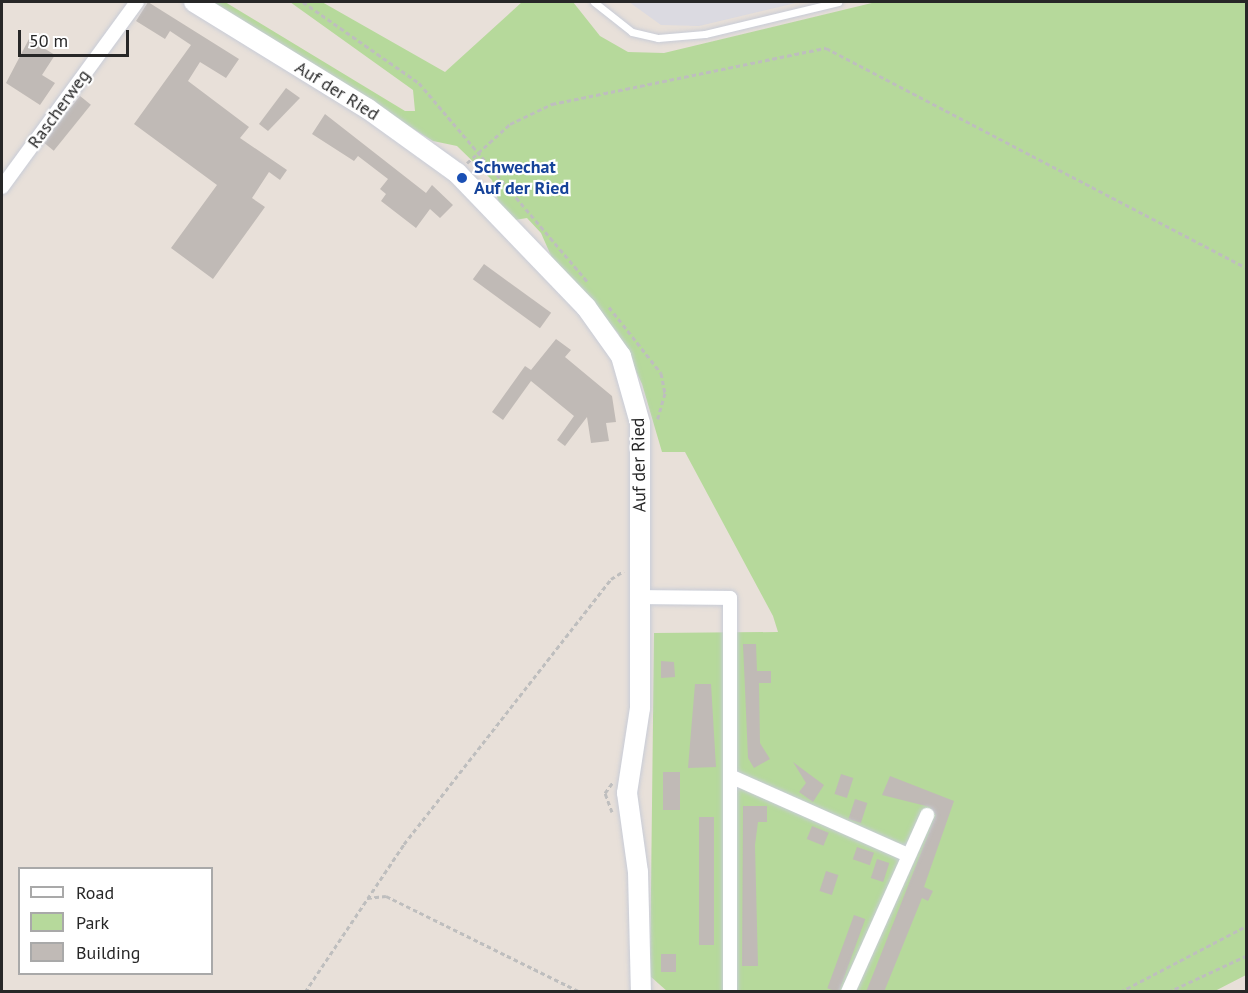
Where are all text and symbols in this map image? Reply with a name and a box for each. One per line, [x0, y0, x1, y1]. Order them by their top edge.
scale bar [21, 18, 132, 56]
text: 50 m [29, 29, 68, 52]
street label: Auf der Ried [291, 57, 383, 125]
street label: Rascherweg [23, 65, 95, 153]
place label: Schwechat Auf der Ried [474, 157, 569, 200]
marker: Schwechat Auf der Ried [455, 171, 469, 185]
street label: Auf der Ried [627, 417, 651, 513]
legend [18, 867, 213, 975]
text: Road [76, 881, 114, 904]
text: Park [76, 911, 109, 934]
text: Building [76, 941, 140, 964]

